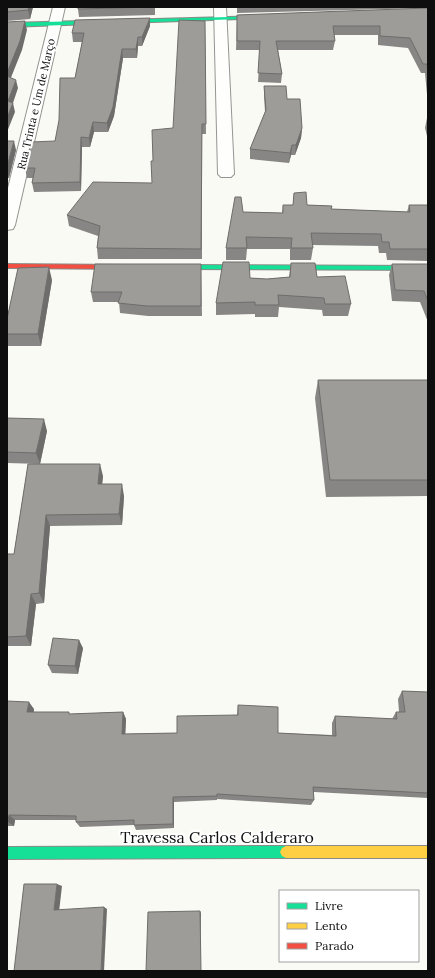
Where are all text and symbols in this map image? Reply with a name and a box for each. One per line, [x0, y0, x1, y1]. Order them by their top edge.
street label: Rua Trinta e Um de Março [14, 37, 58, 171]
street label: Travessa Carlos Calderaro [120, 827, 314, 847]
legend [279, 890, 419, 962]
text: Livre [315, 898, 343, 913]
text: Lento [315, 918, 347, 933]
text: Parado [315, 938, 354, 953]

